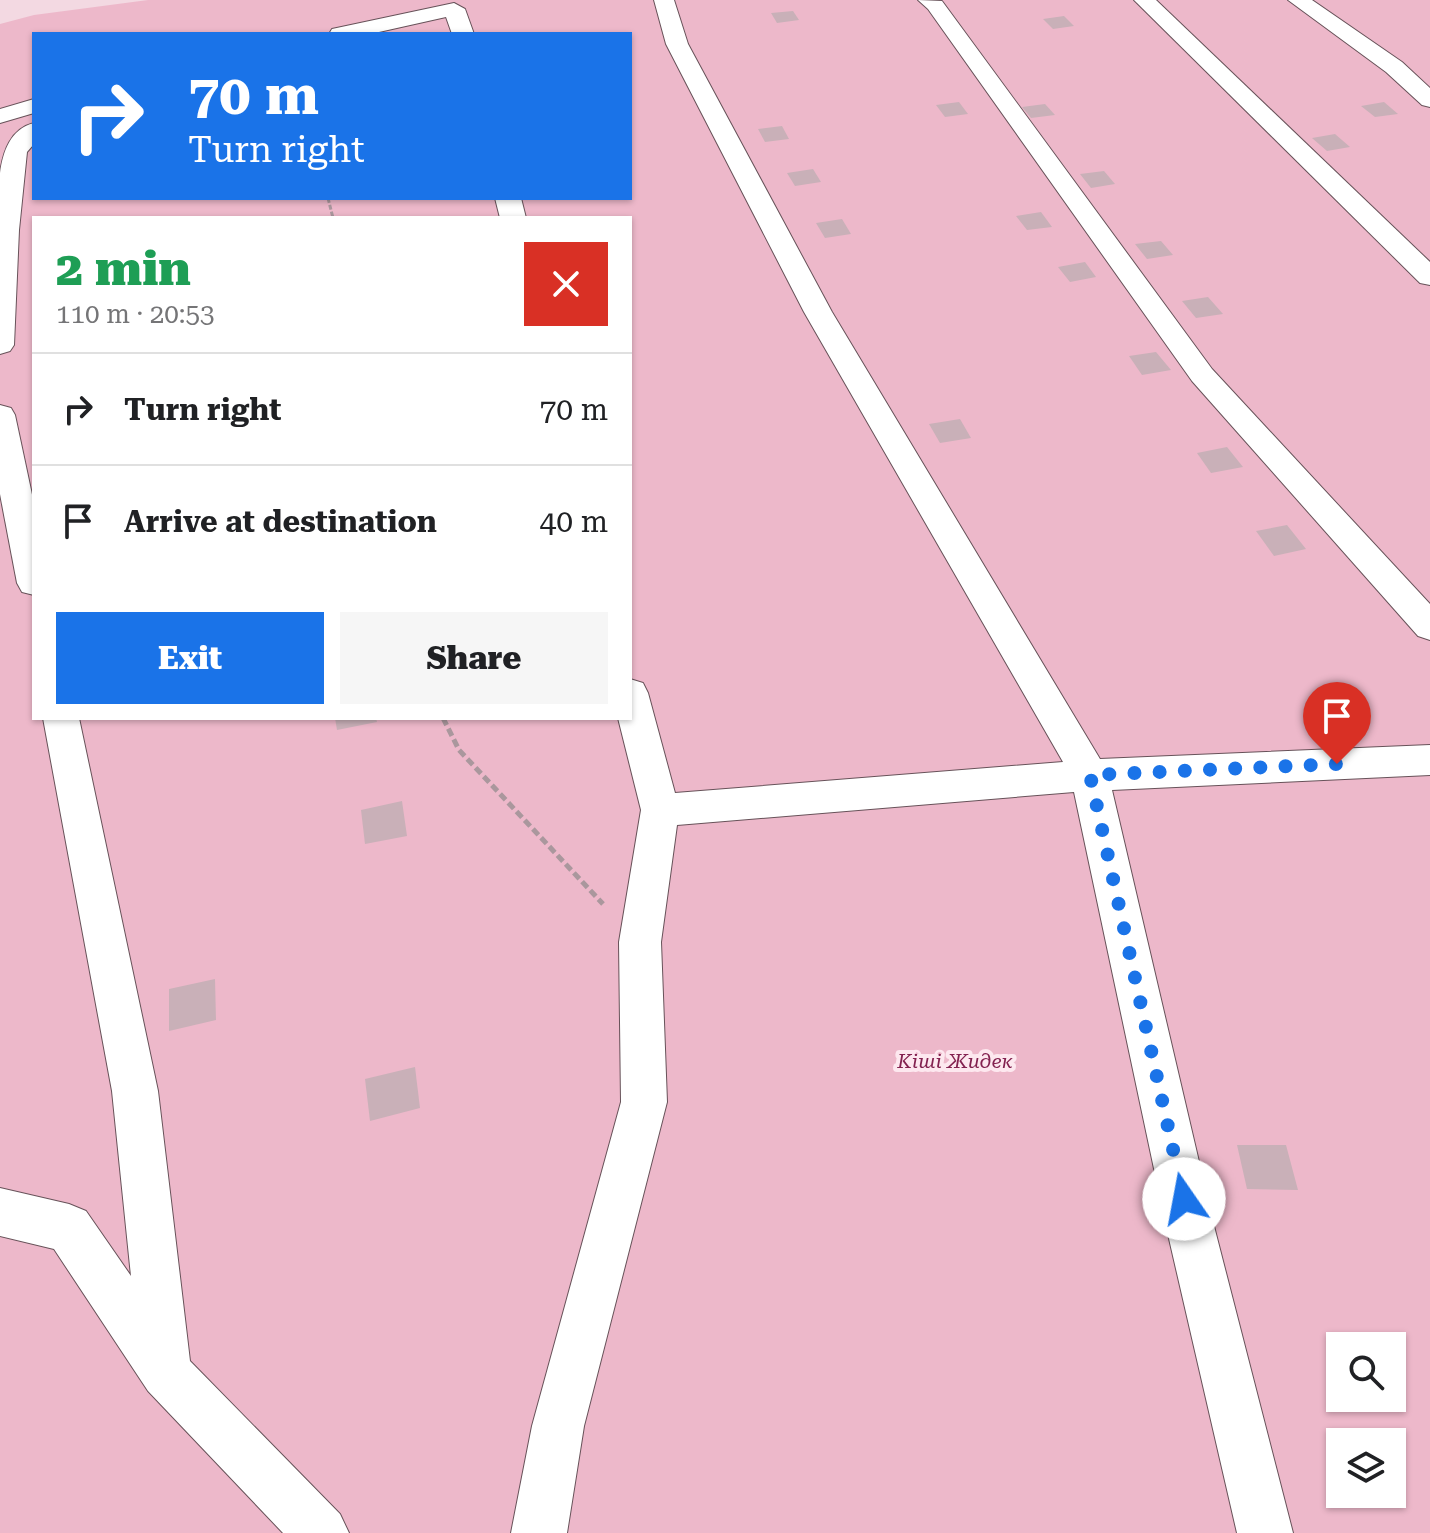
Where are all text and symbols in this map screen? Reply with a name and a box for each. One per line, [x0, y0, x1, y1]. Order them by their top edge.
text: 70 m [188, 62, 319, 128]
icon: right [56, 64, 160, 168]
text: Turn right [188, 129, 365, 171]
text: 2 min [56, 241, 191, 297]
button: close [524, 242, 608, 326]
text: 110 m · 20:53 [56, 299, 215, 329]
icon: right [56, 387, 100, 431]
text: Turn right [124, 392, 281, 427]
text: 70 m [539, 392, 608, 427]
icon: arrive [56, 499, 100, 543]
text: Arrive at destination [124, 504, 437, 539]
text: 40 m [539, 504, 608, 539]
button: Exit [56, 612, 324, 704]
button: Share [340, 612, 608, 704]
pin [1303, 682, 1371, 764]
icon: arrive [1315, 694, 1359, 738]
park label: Кіші Жидек [896, 1049, 1014, 1073]
position arrow [1142, 1157, 1226, 1241]
map controls [1326, 1332, 1406, 1508]
button: search [1326, 1332, 1406, 1412]
button: layers [1326, 1428, 1406, 1508]

